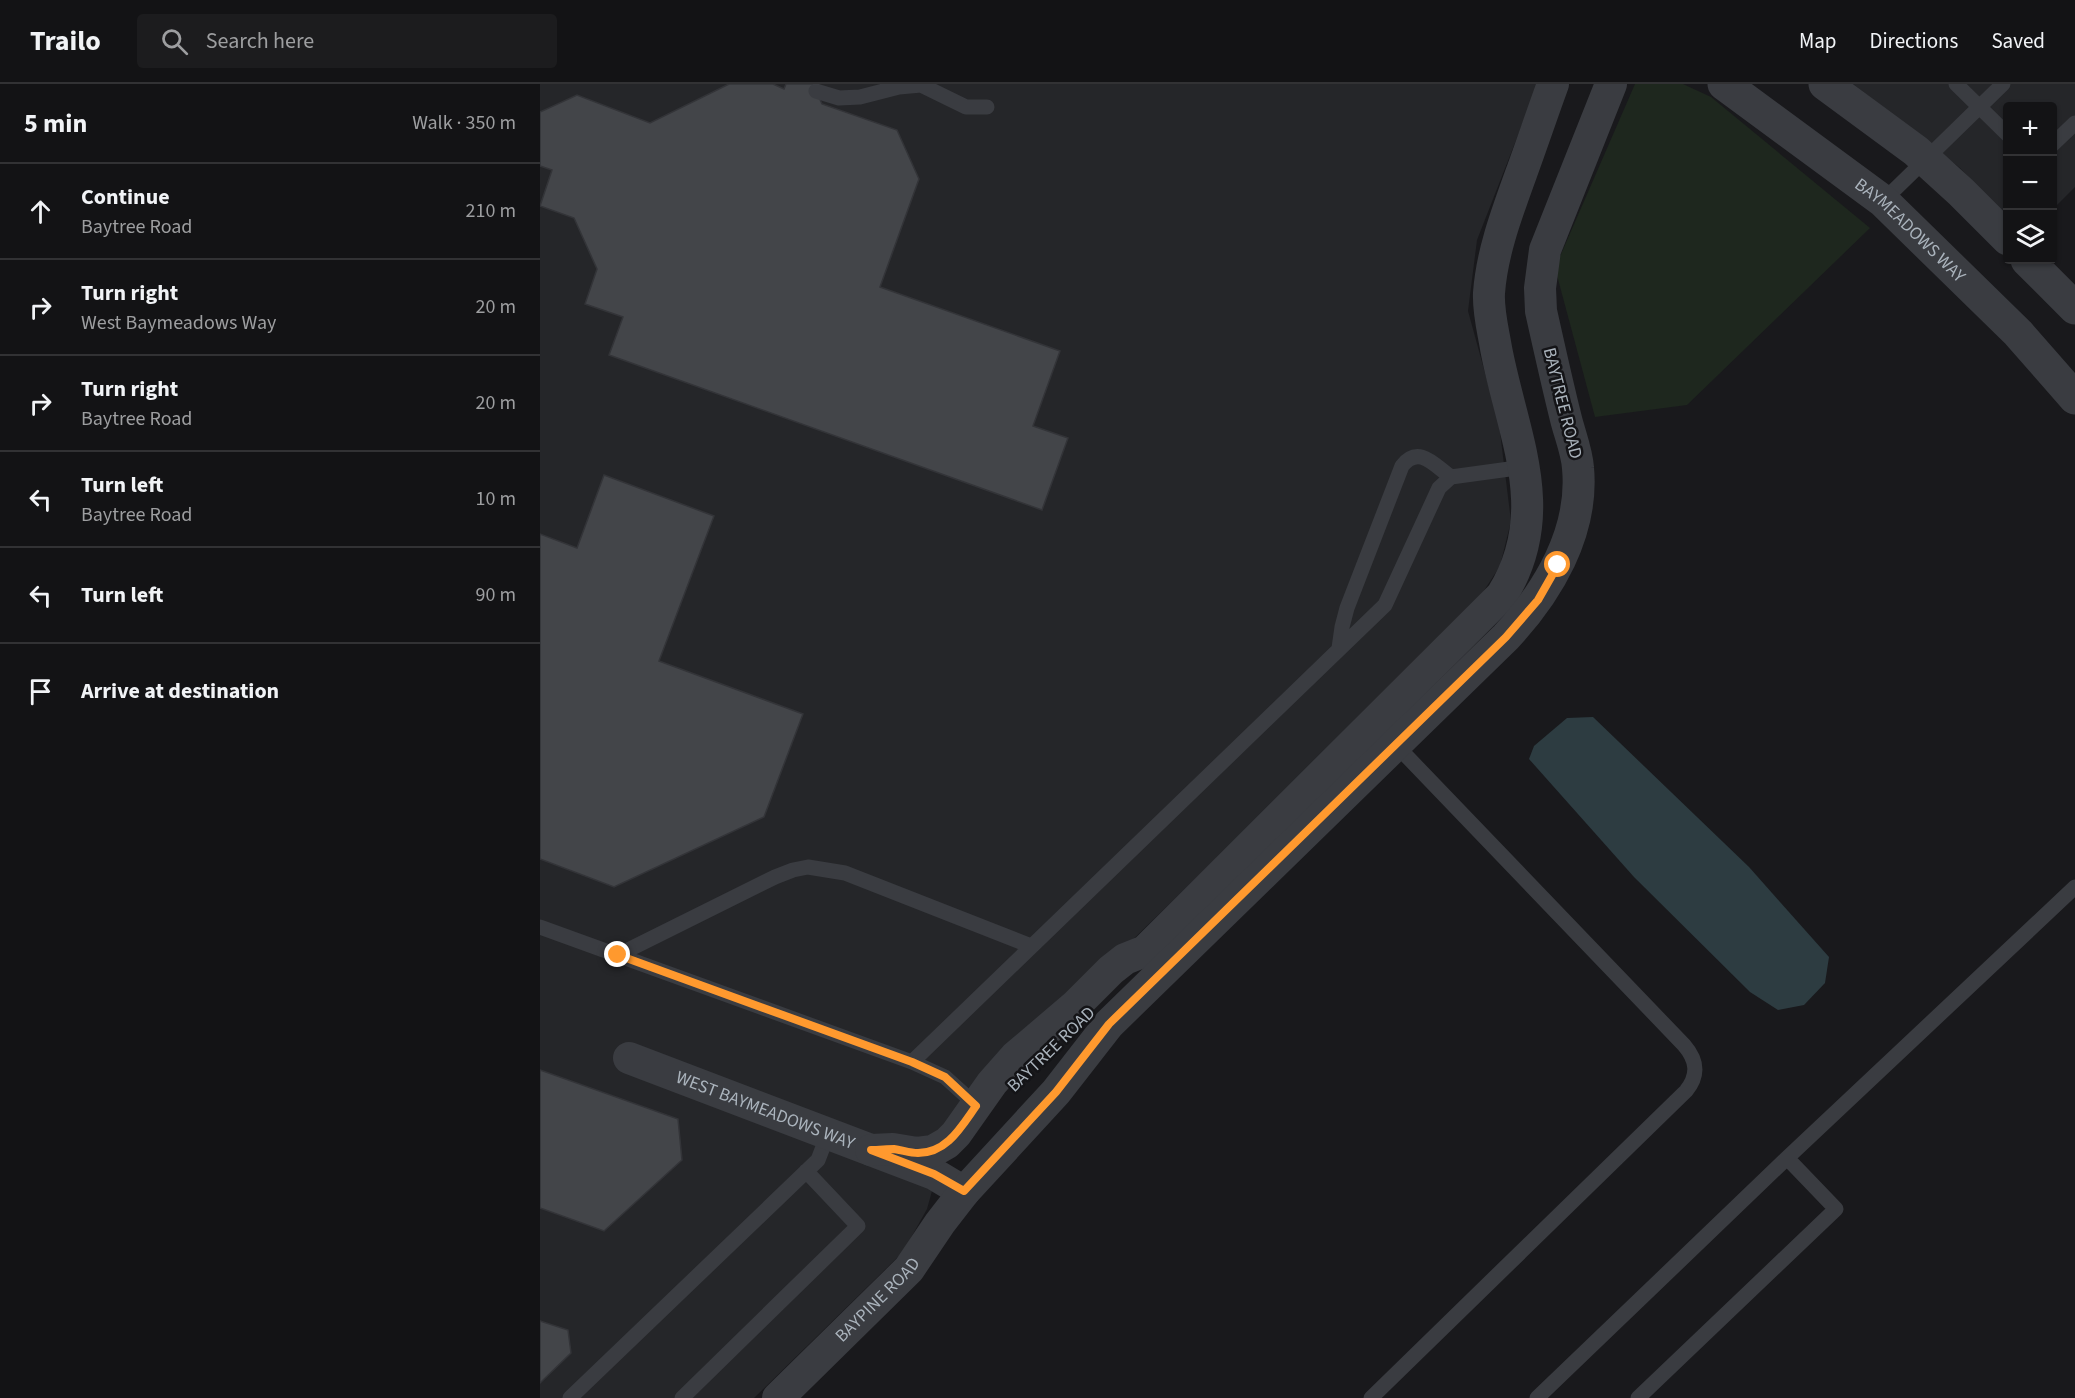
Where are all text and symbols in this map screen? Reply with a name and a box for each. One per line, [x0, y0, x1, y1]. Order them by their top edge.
search box [137, 14, 557, 68]
text: Trailo [30, 21, 101, 61]
icon: search [158, 25, 191, 58]
text: Search here [206, 25, 314, 57]
text: Map [1799, 26, 1837, 56]
text: Directions [1870, 26, 1958, 56]
text: Saved [1991, 26, 2045, 56]
map controls [2003, 102, 2057, 264]
button: + [2003, 102, 2057, 156]
text: 5 min [24, 105, 87, 142]
text: Walk · 350 m [412, 109, 516, 137]
button: − [2003, 156, 2057, 210]
street label: BAYMEADOWS WAY [1849, 172, 1971, 288]
text: Continue [81, 181, 170, 213]
icon: ahead [24, 195, 57, 228]
text: 210 m [466, 197, 516, 225]
button: layers [2003, 210, 2057, 264]
text: Baytree Road [81, 213, 192, 241]
text: Turn right [81, 277, 178, 309]
icon: right [24, 291, 57, 324]
text: 20 m [476, 293, 516, 321]
text: West Baymeadows Way [81, 309, 276, 337]
street label: BAYTREE ROAD [1537, 345, 1588, 461]
text: Turn right [81, 373, 178, 405]
icon: right [24, 387, 57, 420]
text: 20 m [476, 389, 516, 417]
text: Baytree Road [81, 405, 192, 433]
text: Turn left [81, 469, 163, 501]
icon: left [24, 483, 57, 516]
text: 10 m [476, 485, 516, 513]
text: Baytree Road [81, 501, 192, 529]
route start [1544, 551, 1570, 577]
icon: left [24, 579, 57, 612]
text: Turn left [81, 579, 163, 611]
text: 90 m [476, 581, 516, 609]
icon: arrive [24, 675, 57, 708]
text: Arrive at destination [81, 675, 279, 707]
route end [604, 941, 630, 967]
street label: BAYTREE ROAD [1002, 1001, 1101, 1098]
street label: WEST BAYMEADOWS WAY [672, 1065, 859, 1156]
street label: BAYPINE ROAD [830, 1253, 926, 1348]

